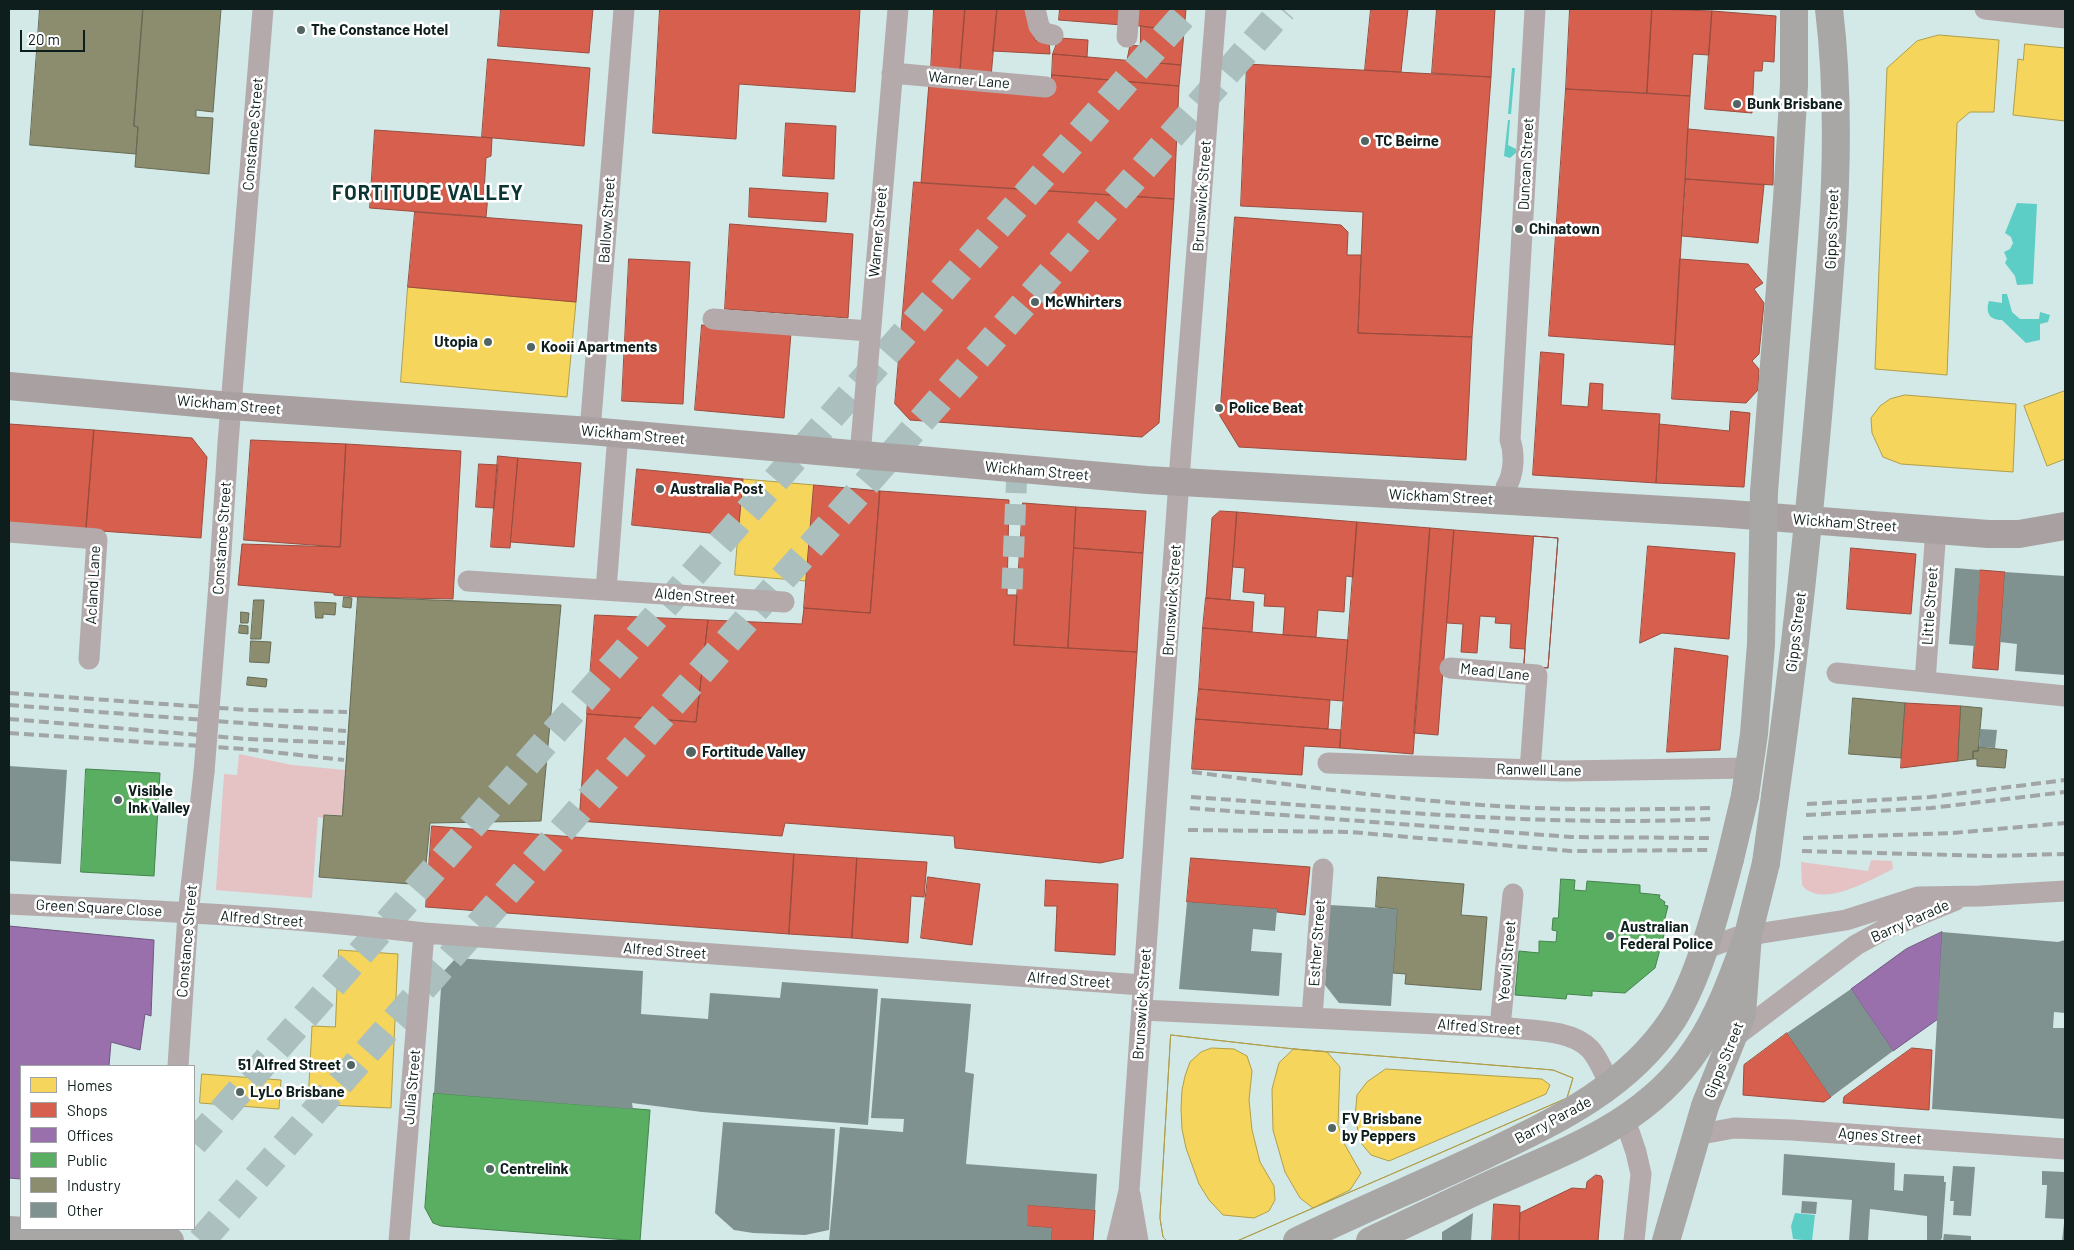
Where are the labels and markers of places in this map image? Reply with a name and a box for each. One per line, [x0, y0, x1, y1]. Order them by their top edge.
place label: The Constance Hotel [311, 21, 448, 39]
marker: The Constance Hotel [295, 24, 307, 36]
place label: Bunk Brisbane [1747, 95, 1843, 113]
marker: Bunk Brisbane [1731, 98, 1743, 110]
place label: TC Beirne [1375, 132, 1439, 150]
marker: TC Beirne [1359, 135, 1371, 147]
place label: Chinatown [1529, 220, 1600, 238]
marker: Chinatown [1513, 223, 1525, 235]
place label: McWhirters [1045, 293, 1122, 311]
marker: McWhirters [1029, 296, 1041, 308]
place label: Utopia [434, 333, 478, 351]
marker: Utopia [482, 336, 494, 348]
place label: Kooii Apartments [541, 338, 657, 356]
marker: Kooii Apartments [525, 341, 537, 353]
place label: Police Beat [1229, 399, 1303, 417]
marker: Police Beat [1213, 402, 1225, 414]
place label: Australia Post [670, 480, 764, 498]
marker: Australia Post [654, 483, 666, 495]
place label: Fortitude Valley [702, 743, 806, 761]
marker: Fortitude Valley [684, 745, 698, 759]
place label: Visible Ink Valley [128, 782, 190, 817]
marker: Visible Ink Valley [112, 794, 124, 806]
place label: Australian Federal Police [1620, 918, 1713, 953]
marker: Australian Federal Police [1604, 930, 1616, 942]
place label: 51 Alfred Street [238, 1056, 341, 1074]
marker: 51 Alfred Street [345, 1059, 357, 1071]
place label: LyLo Brisbane [250, 1083, 345, 1101]
marker: LyLo Brisbane [234, 1086, 246, 1098]
place label: FV Brisbane by Peppers [1342, 1110, 1422, 1145]
marker: FV Brisbane by Peppers [1326, 1122, 1338, 1134]
place label: Centrelink [500, 1160, 569, 1178]
marker: Centrelink [484, 1163, 496, 1175]

